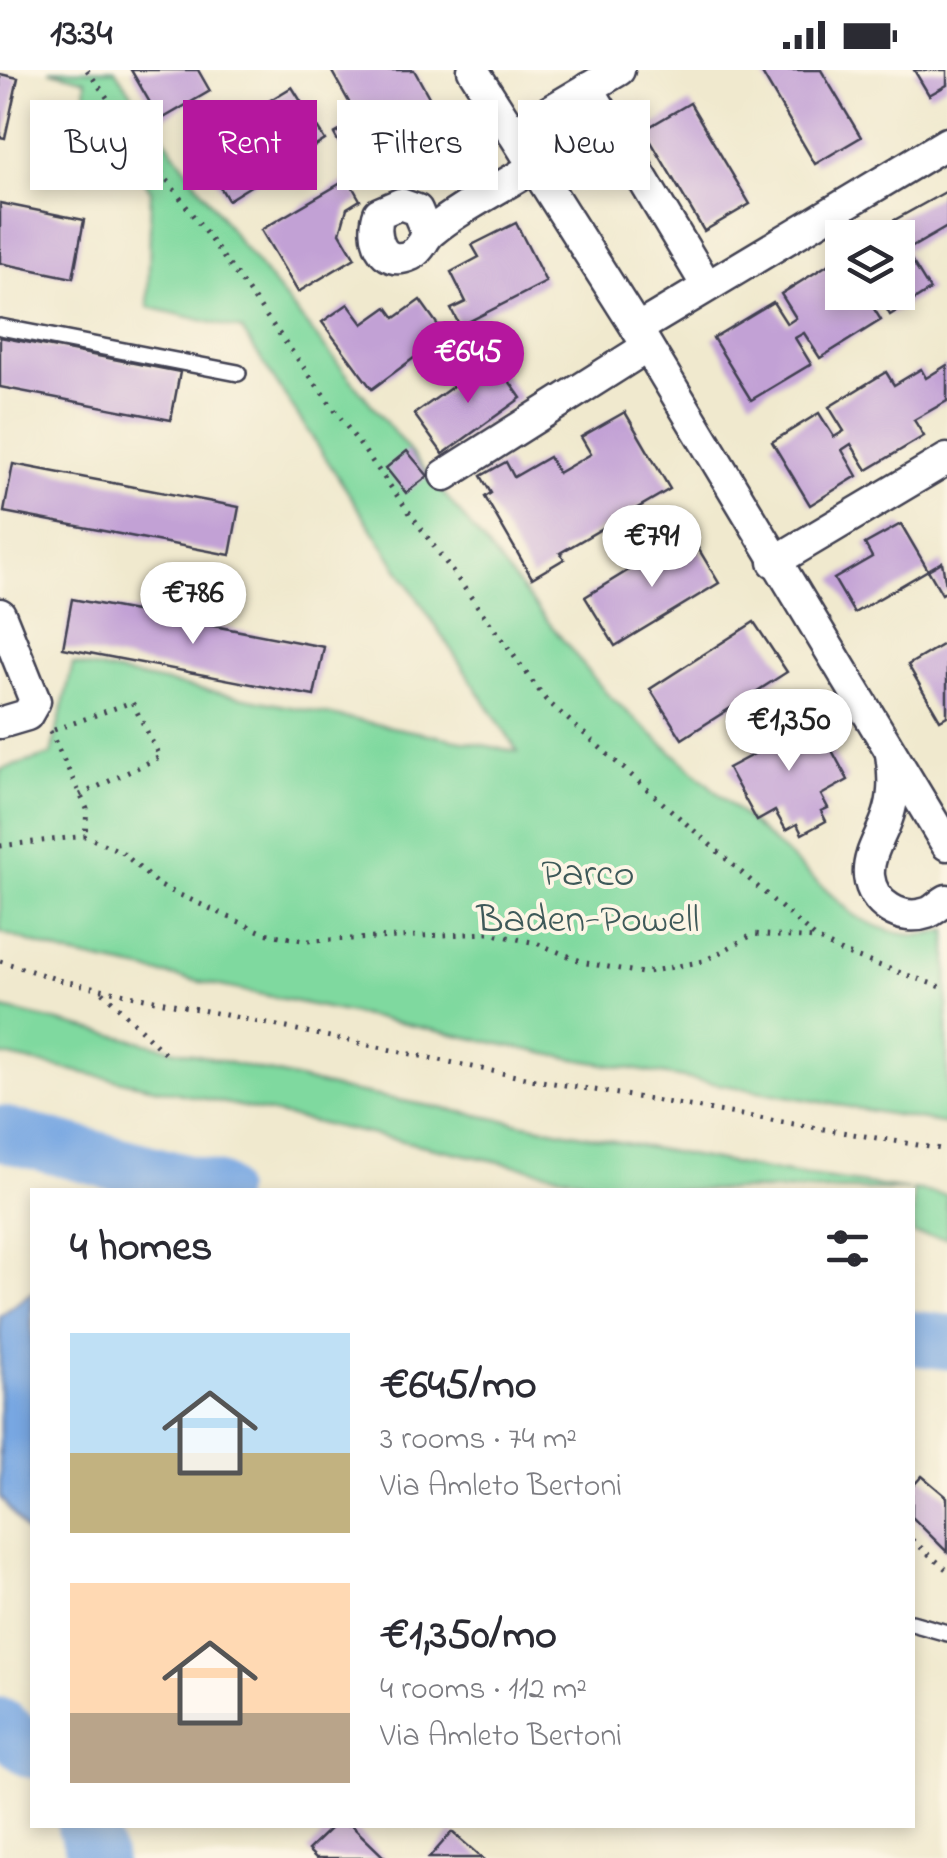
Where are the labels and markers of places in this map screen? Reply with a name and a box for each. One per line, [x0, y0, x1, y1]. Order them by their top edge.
pin: €645 [409, 321, 527, 406]
pin: €791 [593, 505, 711, 590]
pin: €786 [134, 562, 252, 647]
pin: €1,350 [708, 689, 870, 774]

